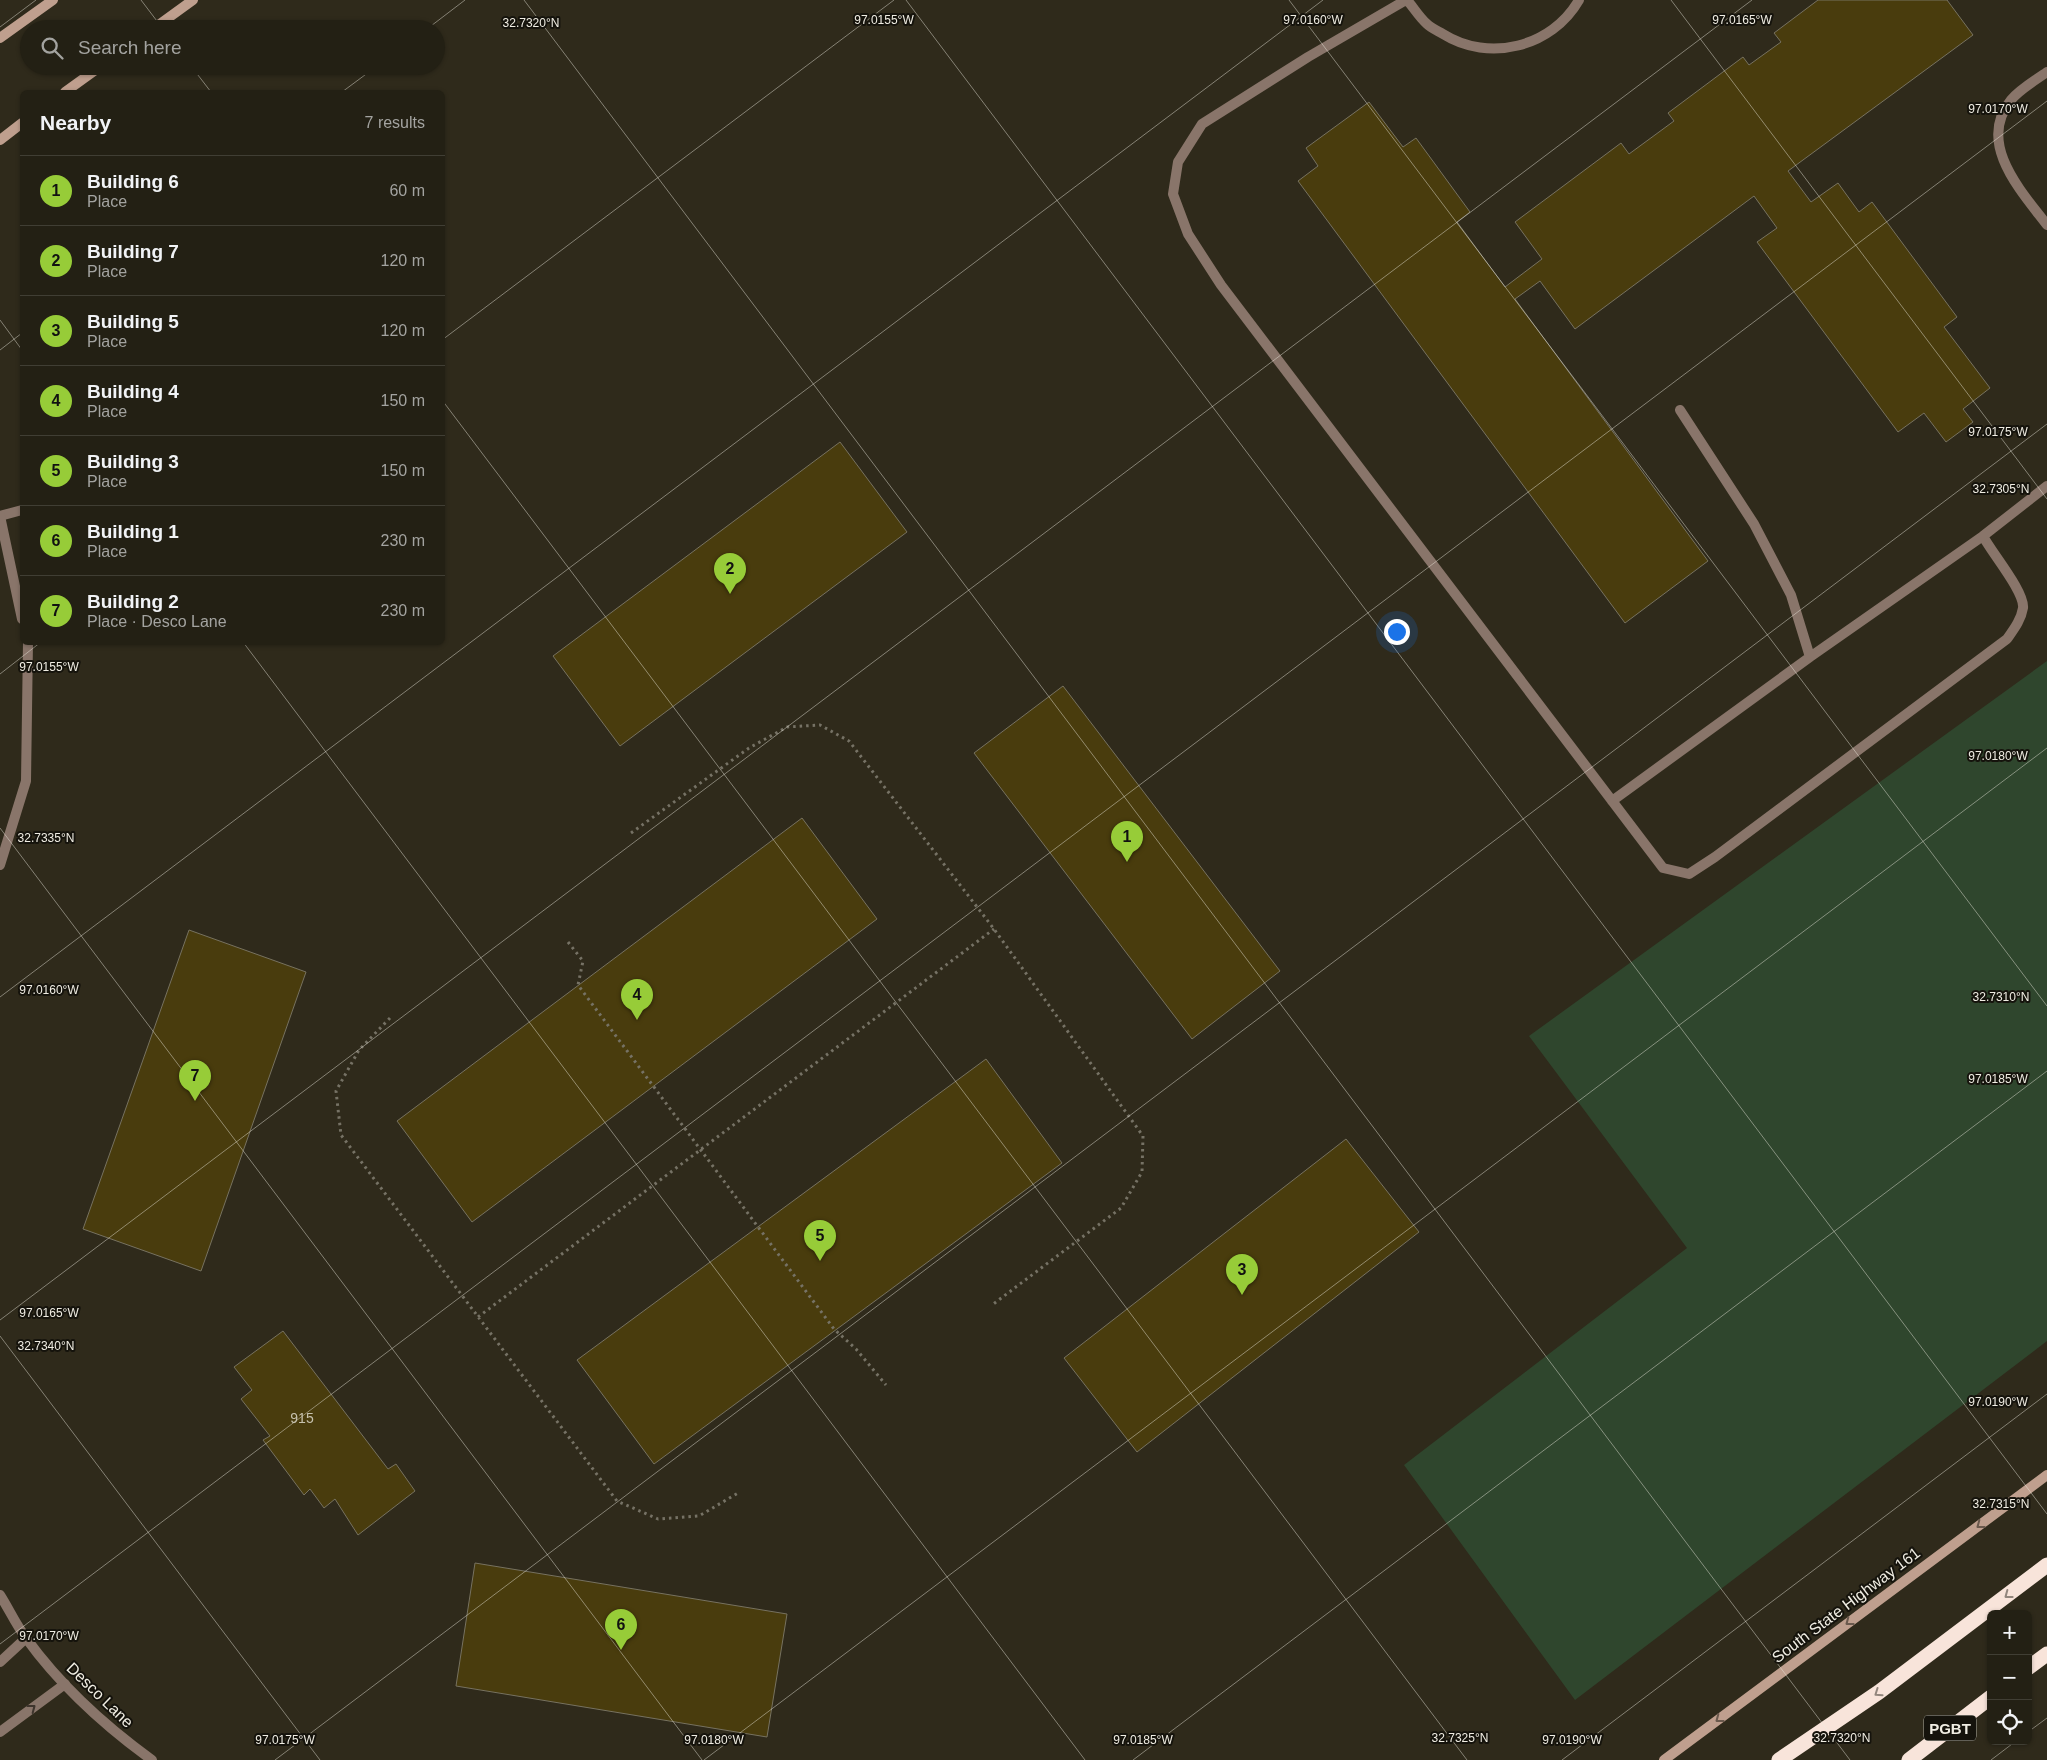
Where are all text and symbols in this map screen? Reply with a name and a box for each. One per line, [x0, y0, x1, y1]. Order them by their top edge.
text: 97.0155°W [854, 13, 914, 27]
text: 97.0160°W [1283, 13, 1343, 27]
text: 97.0165°W [1712, 13, 1772, 27]
text: 32.7320°N [503, 16, 559, 30]
search box [20, 20, 445, 75]
icon: search [38, 34, 66, 62]
text: Search here [78, 37, 182, 58]
text: 97.0170°W [1968, 102, 2028, 116]
text: Nearby [40, 111, 111, 134]
text: 7 results [365, 114, 425, 131]
text: Building 6 [87, 171, 179, 192]
text: 1 [52, 182, 60, 199]
text: 60 m [389, 182, 425, 199]
text: Place [87, 193, 127, 210]
text: Building 7 [87, 241, 179, 262]
text: 2 [52, 252, 60, 269]
text: 120 m [381, 252, 425, 269]
text: Place [87, 263, 127, 280]
text: Building 5 [87, 311, 179, 332]
text: 3 [52, 322, 60, 339]
text: 120 m [381, 322, 425, 339]
text: Place [87, 333, 127, 350]
text: Building 4 [87, 381, 179, 402]
text: 4 [52, 392, 60, 409]
text: 150 m [381, 392, 425, 409]
text: Place [87, 403, 127, 420]
text: 97.0175°W [1968, 425, 2028, 439]
text: Building 3 [87, 451, 179, 472]
text: 5 [52, 462, 60, 479]
text: 150 m [381, 462, 425, 479]
text: Place [87, 473, 127, 490]
text: 32.7305°N [1973, 482, 2029, 496]
text: Building 1 [87, 521, 179, 542]
text: 6 [52, 532, 60, 549]
text: 230 m [381, 532, 425, 549]
text: Place [87, 543, 127, 560]
pin: 2 [714, 553, 746, 594]
text: Building 2 [87, 591, 179, 612]
text: 7 [52, 602, 60, 619]
text: 230 m [381, 602, 425, 619]
text: Place · Desco Lane [87, 613, 227, 630]
your location [1384, 619, 1410, 645]
text: 97.0155°W [19, 660, 79, 674]
text: 97.0180°W [1968, 749, 2028, 763]
pin: 1 [1111, 821, 1143, 862]
text: 32.7335°N [18, 831, 74, 845]
pin: 4 [621, 979, 653, 1020]
text: 97.0160°W [19, 983, 79, 997]
text: 32.7310°N [1973, 990, 2029, 1004]
pin: 7 [179, 1060, 211, 1101]
text: 97.0185°W [1968, 1072, 2028, 1086]
pin: 5 [804, 1220, 836, 1261]
pin: 3 [1226, 1254, 1258, 1295]
text: 97.0165°W [19, 1306, 79, 1320]
text: 32.7340°N [18, 1339, 74, 1353]
text: 97.0190°W [1968, 1395, 2028, 1409]
house number: 915 [290, 1410, 314, 1426]
text: 32.7315°N [1973, 1497, 2029, 1511]
one-way arrow [1977, 1519, 1986, 1527]
street label: South State Highway 161 [1769, 1544, 1923, 1666]
one-way arrow [2004, 1589, 2014, 1598]
pin: 6 [605, 1609, 637, 1650]
map controls [1987, 1610, 2032, 1745]
button: + [1987, 1610, 2032, 1655]
one-way arrow [1846, 1616, 1855, 1624]
text: 97.0170°W [19, 1629, 79, 1643]
button: − [1987, 1655, 2032, 1700]
street label: Desco Lane [63, 1659, 137, 1731]
one-way arrow [1875, 1687, 1884, 1695]
button: locate [1987, 1700, 2032, 1745]
one-way arrow [26, 1705, 36, 1714]
one-way arrow [1716, 1713, 1725, 1721]
road number: PGBT [1924, 1716, 1976, 1740]
text: 32.7325°N [1432, 1731, 1488, 1745]
text: 32.7320°N [1814, 1731, 1870, 1745]
text: 97.0175°W [255, 1733, 315, 1747]
text: 97.0180°W [684, 1733, 744, 1747]
text: 97.0185°W [1113, 1733, 1173, 1747]
text: 97.0190°W [1542, 1733, 1602, 1747]

